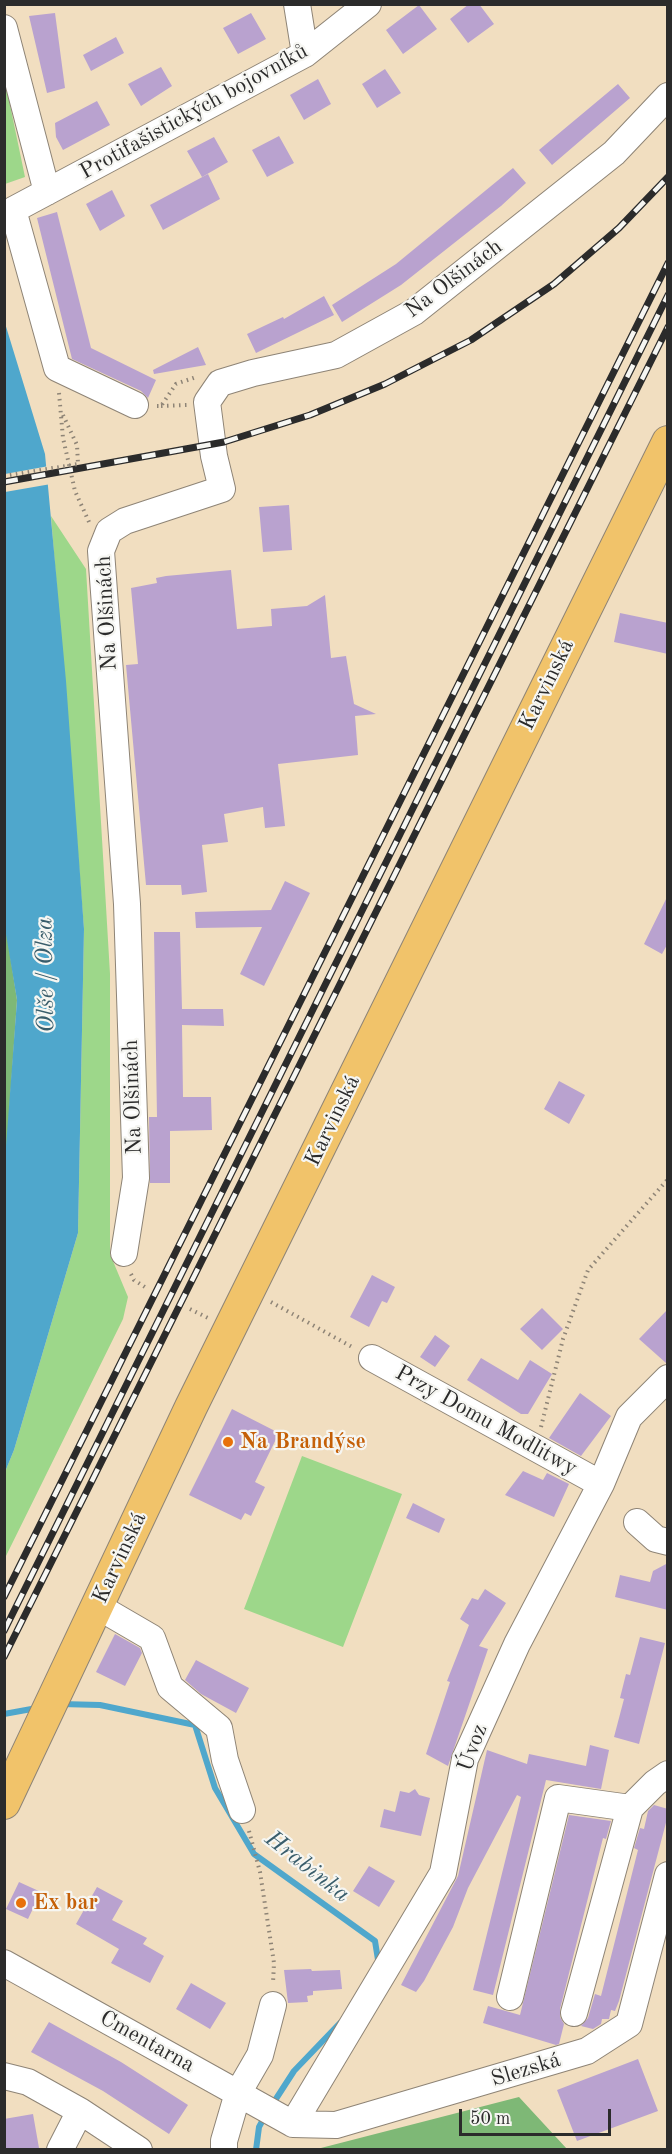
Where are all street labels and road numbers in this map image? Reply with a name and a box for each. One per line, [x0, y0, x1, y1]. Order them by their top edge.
street label: Protifašistických bojovníků [75, 38, 313, 186]
street label: Na Olšinách [400, 234, 508, 324]
street label: Na Olšinách [91, 555, 123, 671]
street label: Karvinská [514, 635, 580, 735]
street label: Na Olšinách [118, 1039, 148, 1155]
street label: Karvinská [300, 1071, 366, 1171]
street label: Przy Domu Modlitwy [390, 1360, 582, 1482]
street label: Karvinská [87, 1508, 153, 1608]
street label: Úvoz [452, 1721, 494, 1775]
street label: Cmentarna [95, 2005, 199, 2079]
street label: Slezská [488, 2047, 564, 2093]

